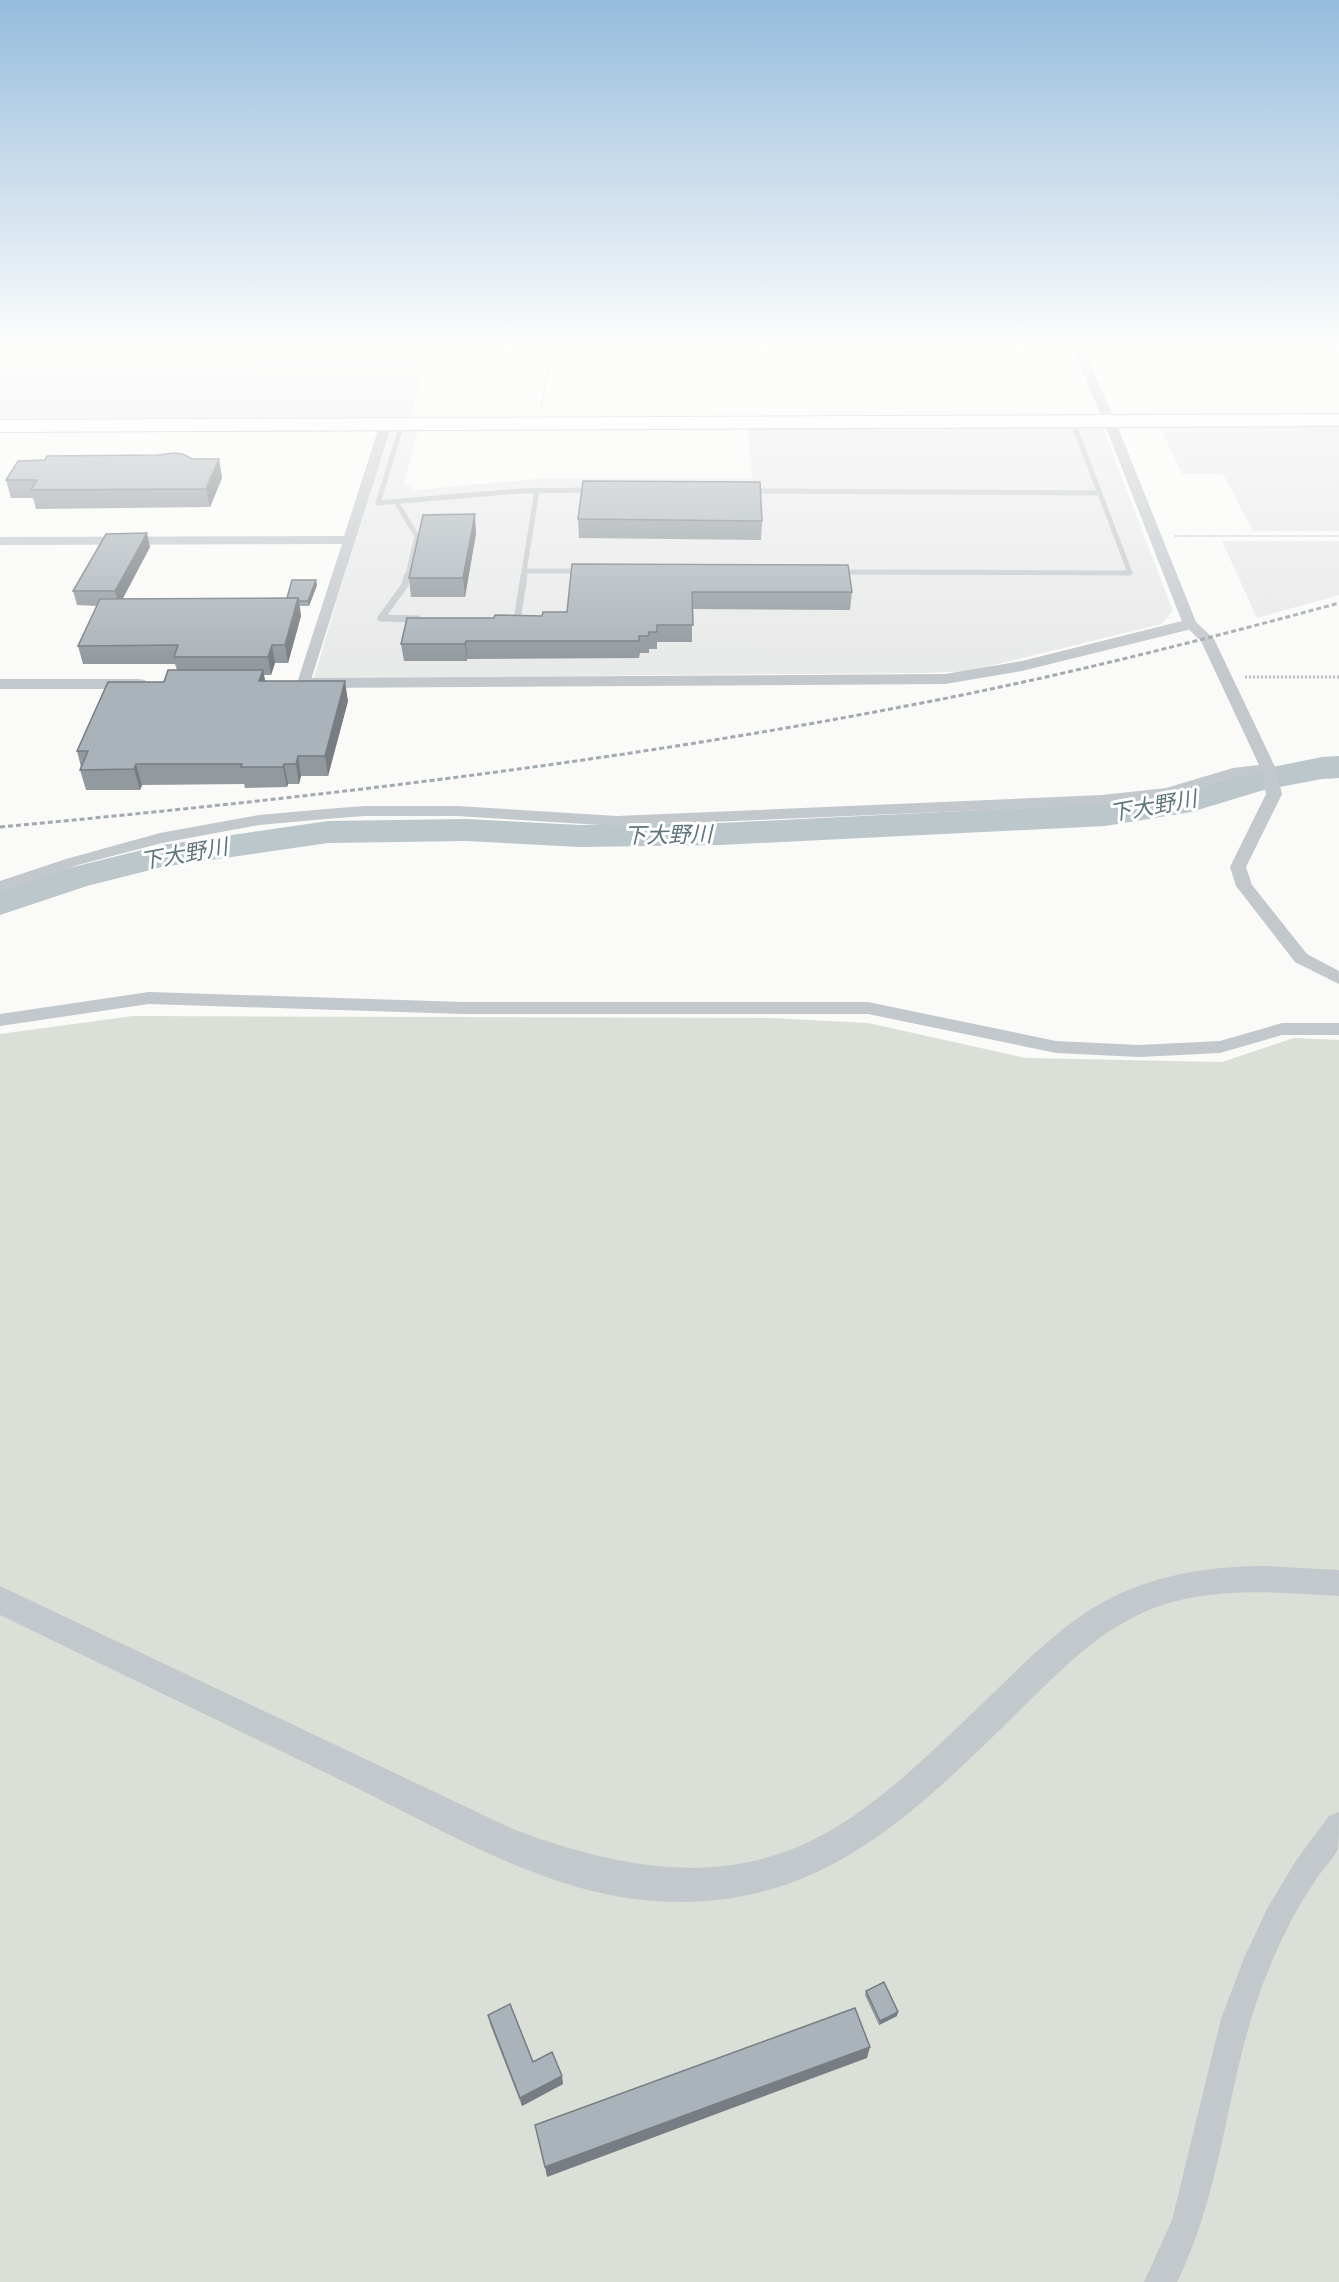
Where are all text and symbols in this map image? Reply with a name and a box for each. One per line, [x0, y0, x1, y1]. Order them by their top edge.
water label: 下大野川 [1107, 785, 1201, 827]
water label: 下大野川 [624, 821, 714, 849]
water label: 下大野川 [138, 833, 232, 875]

